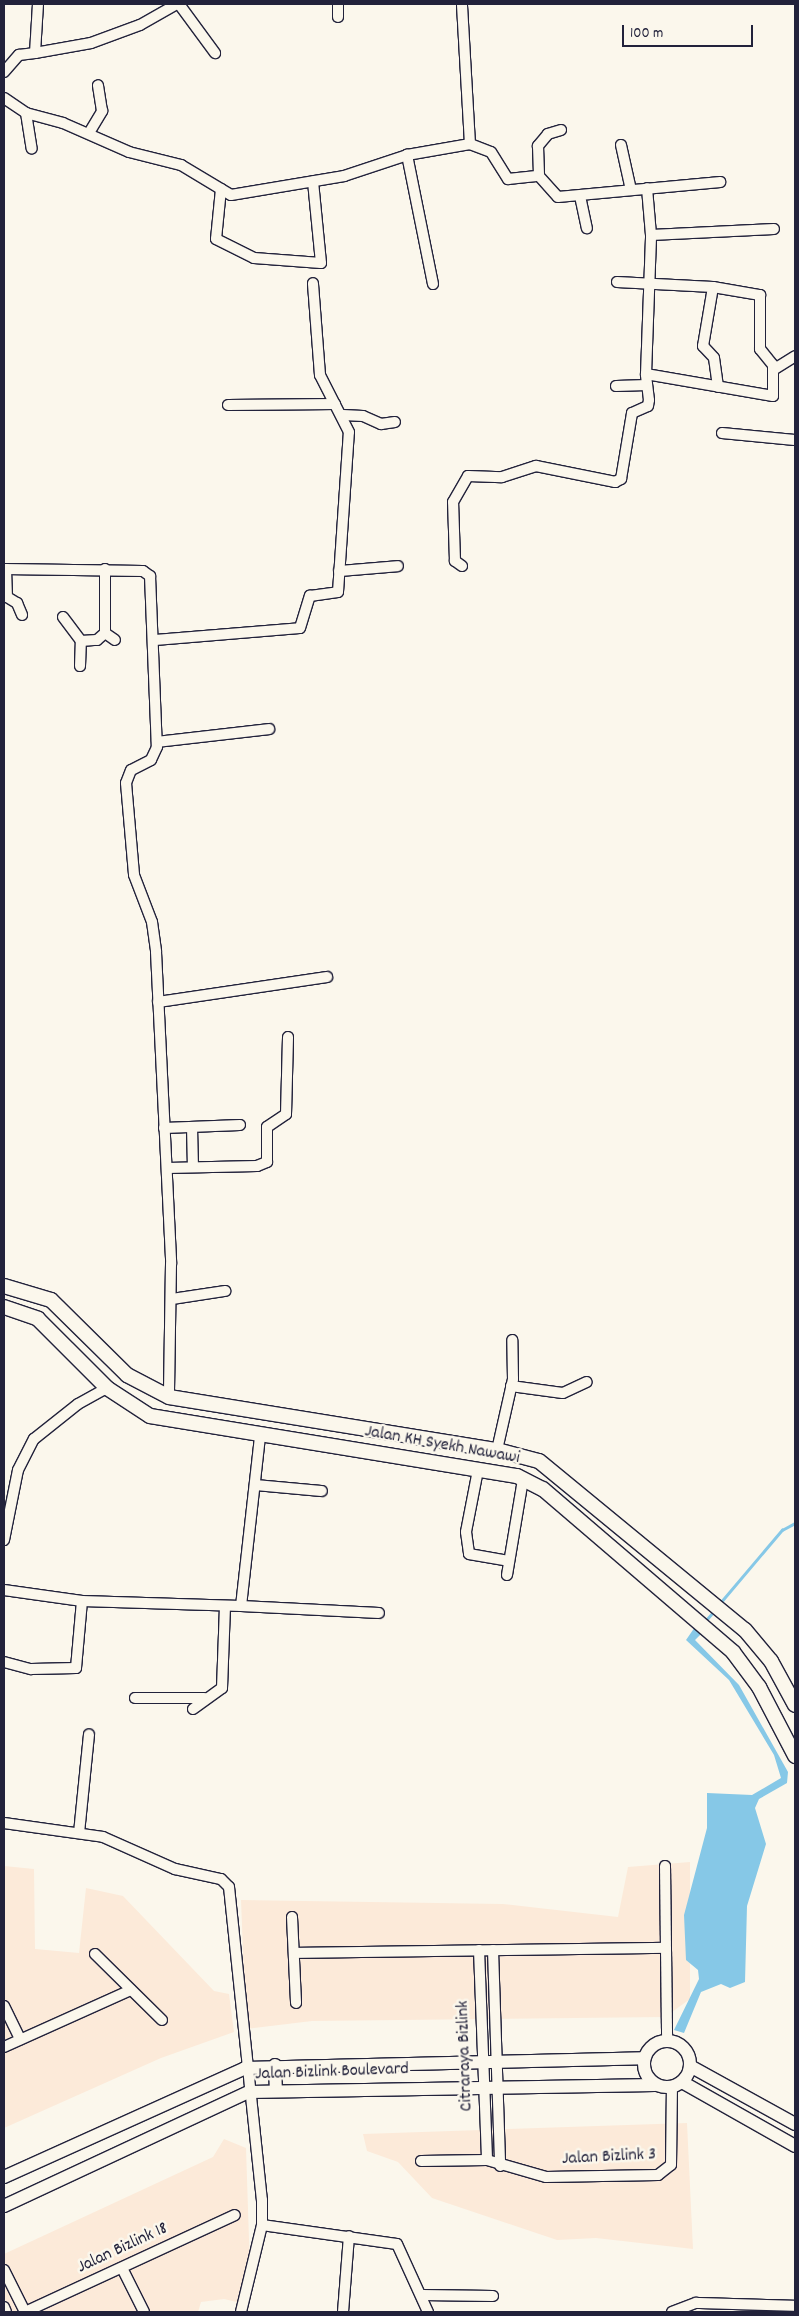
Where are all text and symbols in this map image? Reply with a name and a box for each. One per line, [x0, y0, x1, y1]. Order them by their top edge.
scale bar [624, 15, 755, 47]
text: 100 m [630, 23, 663, 45]
street label: Jalan KH Syekh Nawawi [363, 1422, 521, 1470]
street label: Citraraya Bizlink [453, 2000, 479, 2112]
street label: Jalan Bizlink Boulevard [255, 2060, 409, 2086]
street label: Jalan Bizlink 3 [561, 2145, 657, 2171]
street label: Jalan Bizlink 18 [74, 2219, 172, 2279]

